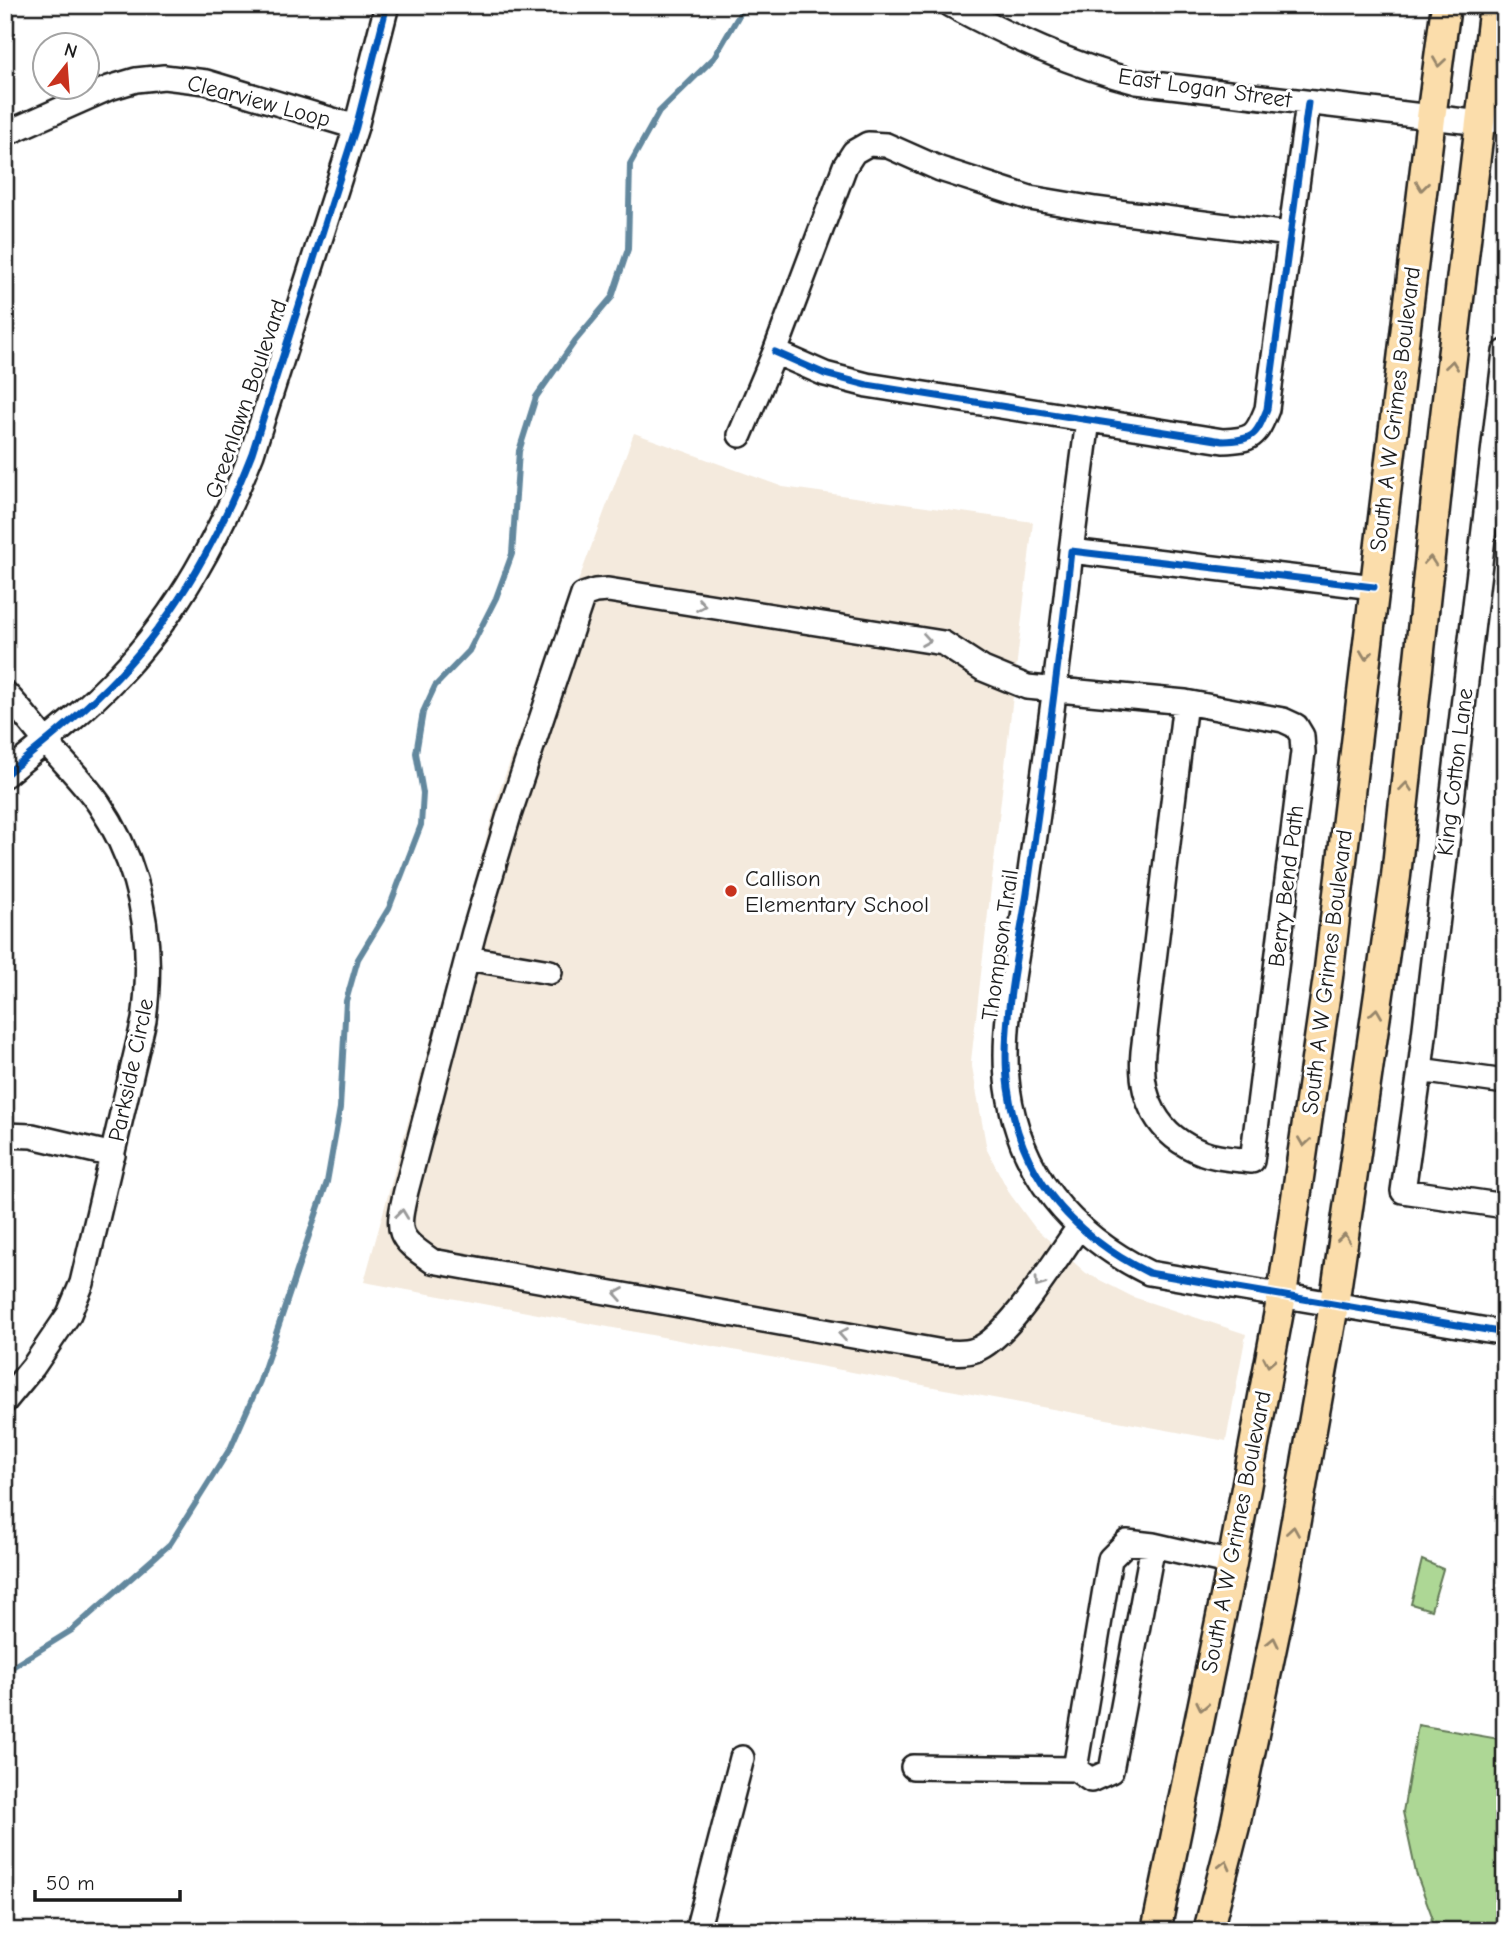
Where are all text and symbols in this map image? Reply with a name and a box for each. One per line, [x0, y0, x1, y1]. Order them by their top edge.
north arrow [32, 32, 102, 102]
text: N [62, 38, 80, 63]
one-way arrow [1431, 56, 1446, 67]
street label: East Logan Street [1117, 62, 1295, 114]
street label: Clearview Loop [184, 69, 334, 133]
one-way arrow [1415, 180, 1430, 192]
street label: South A W Grimes Boulevard [1364, 265, 1426, 553]
street label: Greenlawn Boulevard [199, 296, 293, 502]
one-way arrow [1444, 359, 1459, 371]
one-way arrow [1422, 555, 1437, 567]
one-way arrow [695, 597, 707, 612]
one-way arrow [920, 632, 932, 647]
one-way arrow [1359, 650, 1374, 661]
street label: King Cotton Lane [1431, 686, 1479, 858]
one-way arrow [1398, 781, 1413, 793]
street label: Berry Bend Path [1263, 803, 1309, 969]
street label: South A W Grimes Boulevard [1296, 828, 1358, 1116]
place label: Callison Elementary School [745, 865, 929, 918]
street label: Thompson Trail [976, 868, 1024, 1022]
marker: Callison Elementary School [723, 883, 739, 899]
street label: Parkside Circle [103, 996, 159, 1144]
one-way arrow [1369, 1007, 1384, 1019]
one-way arrow [1297, 1136, 1312, 1148]
one-way arrow [394, 1208, 409, 1219]
one-way arrow [1336, 1232, 1351, 1244]
one-way arrow [1035, 1275, 1047, 1288]
one-way arrow [614, 1287, 625, 1302]
one-way arrow [838, 1327, 849, 1342]
one-way arrow [1262, 1356, 1277, 1368]
street label: South A W Grimes Boulevard [1195, 1389, 1277, 1675]
one-way arrow [1285, 1525, 1300, 1537]
one-way arrow [1265, 1636, 1280, 1648]
one-way arrow [1196, 1700, 1211, 1712]
scale bar [35, 1859, 180, 1903]
one-way arrow [1217, 1859, 1231, 1871]
text: 50 m [46, 1871, 95, 1895]

